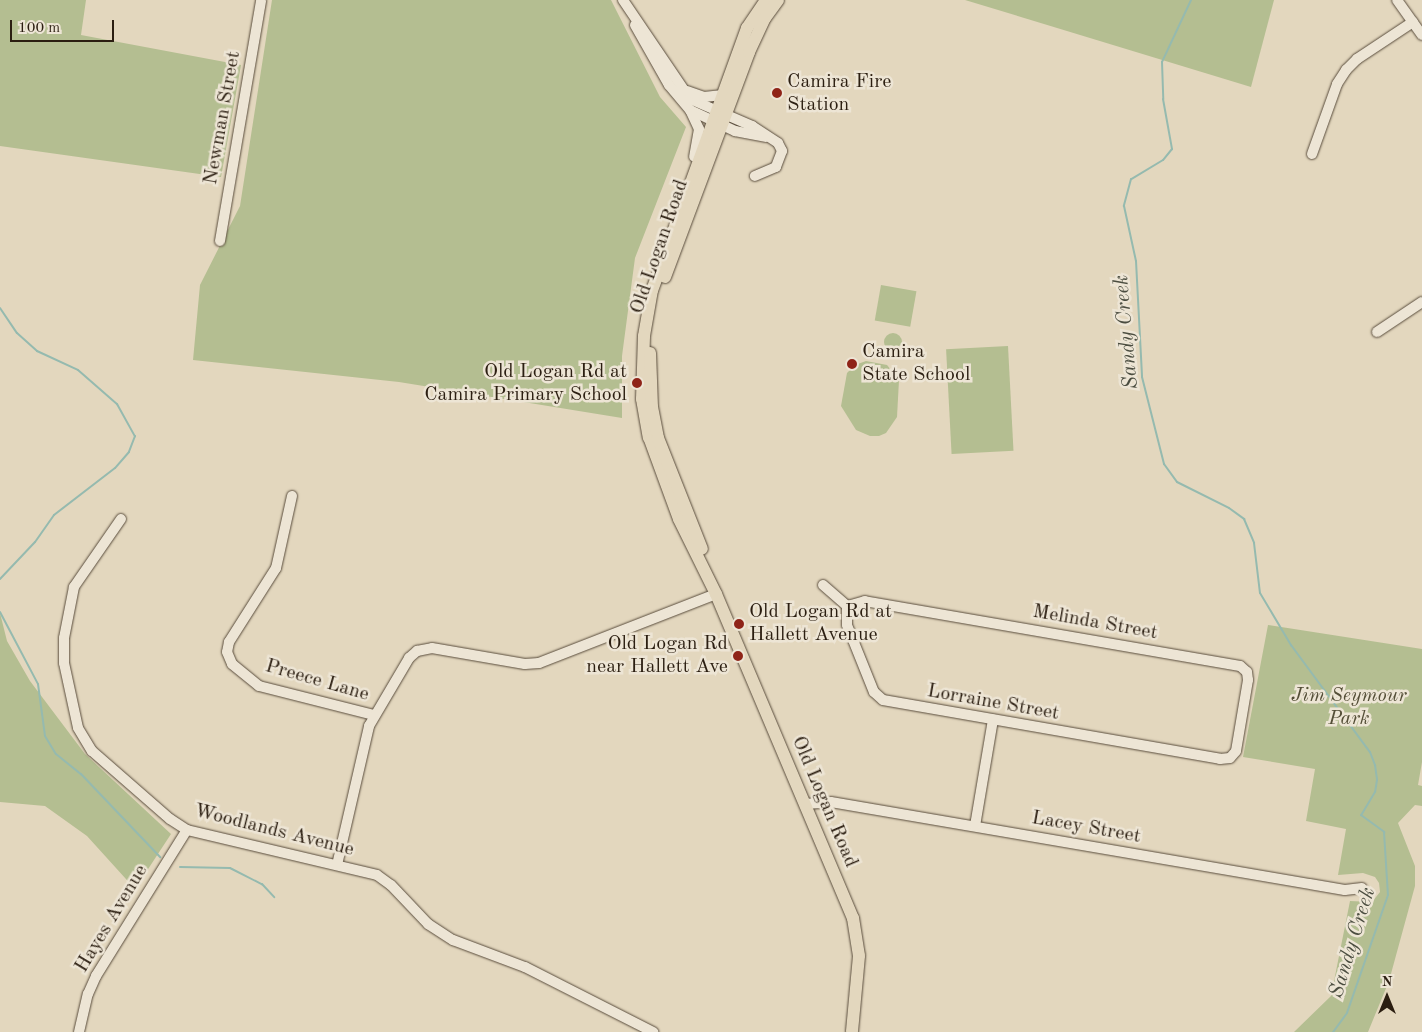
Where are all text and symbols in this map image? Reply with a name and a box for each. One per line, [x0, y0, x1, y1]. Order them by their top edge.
scale bar [12, 10, 116, 42]
text: 100 m [18, 21, 60, 36]
street label: Newman Street [199, 49, 247, 187]
place label: Camira Fire Station [787, 70, 892, 117]
marker: Camira Fire Station [771, 87, 783, 99]
street label: Old Logan Road [626, 177, 694, 317]
water label: Sandy Creek [1109, 274, 1145, 390]
place label: Camira State School [862, 340, 970, 387]
marker: Camira State School [846, 358, 858, 370]
place label: Old Logan Rd at Camira Primary School [424, 360, 627, 407]
marker: Old Logan Rd at Camira Primary School [631, 377, 643, 389]
place label: Old Logan Rd at Hallett Avenue [749, 600, 892, 647]
street label: Melinda Street [1031, 600, 1159, 646]
marker: Old Logan Rd at Hallett Avenue [733, 618, 745, 630]
place label: Old Logan Rd near Hallett Ave [586, 632, 728, 679]
marker: Old Logan Rd near Hallett Ave [732, 650, 744, 662]
street label: Preece Lane [262, 655, 372, 707]
street label: Lorraine Street [925, 680, 1061, 726]
park label: Jim Seymour Park [1291, 685, 1407, 732]
street label: Old Logan Road [786, 733, 862, 871]
street label: Woodlands Avenue [192, 800, 356, 862]
street label: Lacey Street [1030, 807, 1142, 849]
street label: Hayes Avenue [70, 861, 154, 977]
water label: Sandy Creek [1324, 884, 1382, 1002]
north arrow [1362, 972, 1412, 1022]
text: N [1382, 975, 1392, 989]

